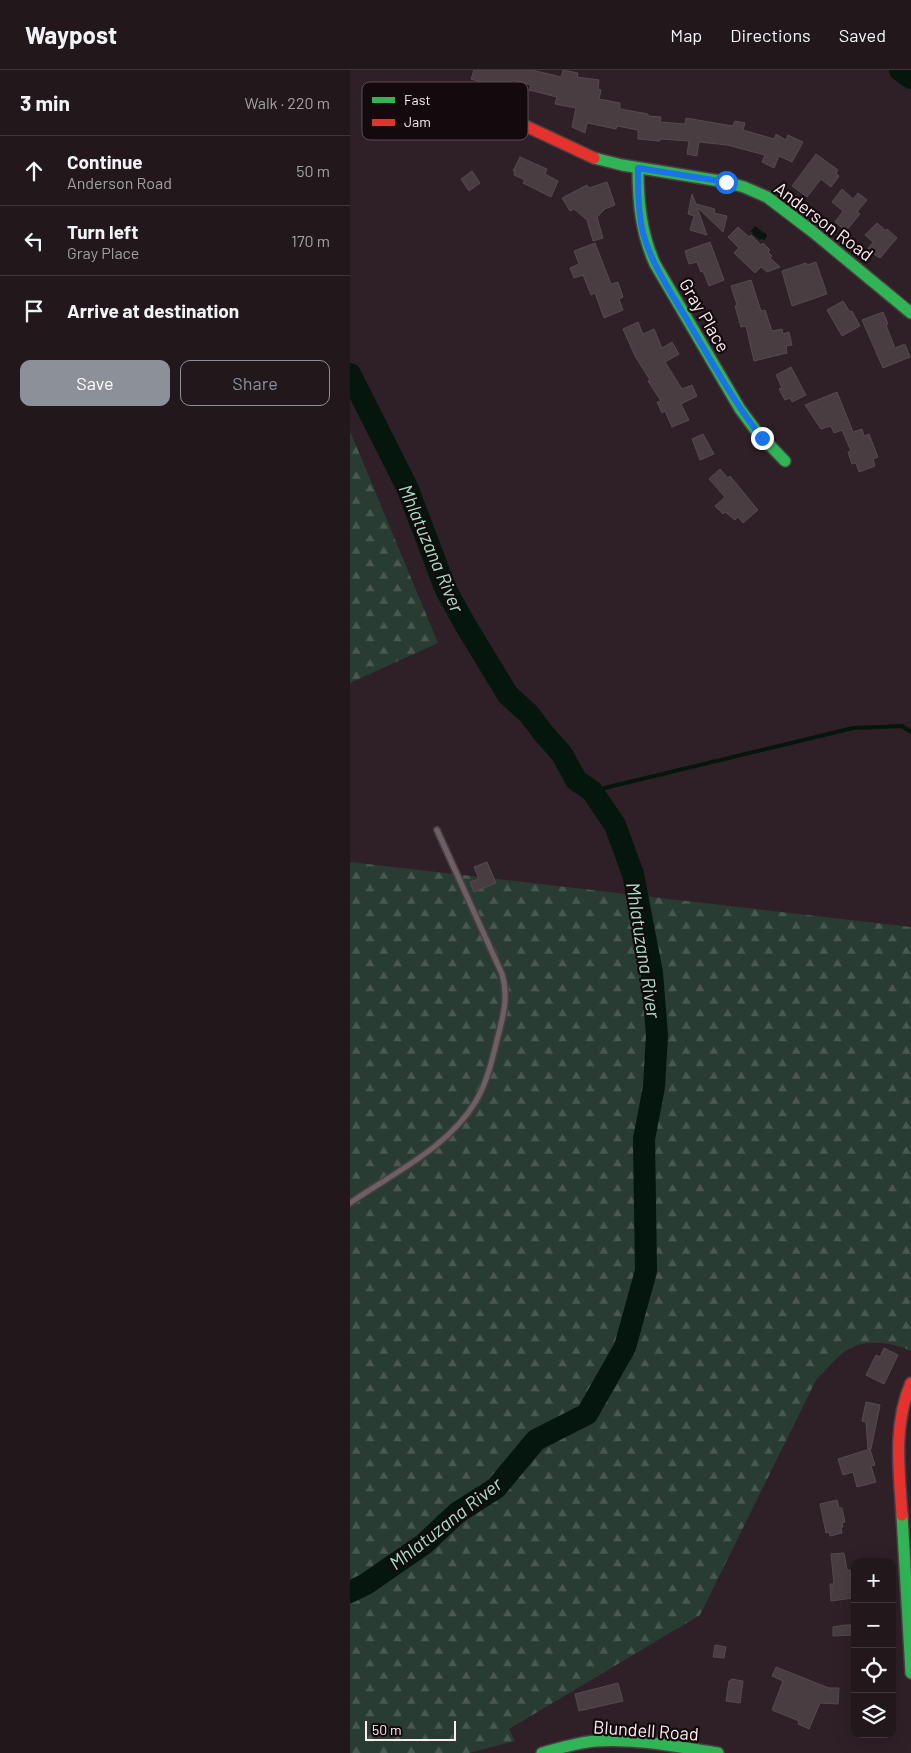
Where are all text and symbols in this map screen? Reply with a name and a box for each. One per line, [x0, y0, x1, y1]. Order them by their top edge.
text: Waypost [25, 20, 117, 49]
text: Map [670, 24, 702, 46]
text: Directions [730, 24, 811, 46]
text: Saved [839, 24, 886, 46]
legend [362, 82, 528, 140]
text: 3 min [20, 90, 70, 115]
text: Fast [404, 91, 430, 108]
text: Walk · 220 m [244, 93, 330, 112]
text: Jam [404, 113, 431, 130]
text: Continue [67, 150, 143, 173]
icon: ahead [20, 157, 48, 185]
text: 50 m [296, 161, 330, 180]
route start [715, 171, 738, 194]
text: Anderson Road [67, 173, 172, 192]
street label: Anderson Road [770, 177, 878, 265]
text: Turn left [67, 220, 138, 243]
icon: left [20, 227, 48, 255]
text: 170 m [291, 231, 330, 250]
text: Gray Place [67, 243, 139, 262]
street label: Gray Place [675, 274, 735, 356]
icon: arrive [20, 297, 48, 325]
text: Arrive at destination [67, 299, 239, 322]
button: Save [20, 360, 170, 406]
button: Share [180, 360, 330, 406]
route end [751, 427, 774, 450]
water label: Mhlatuzana River [395, 480, 470, 617]
water label: Mhlatuzana River [622, 881, 666, 1021]
water label: Mhlatuzana River [384, 1471, 507, 1574]
map controls [851, 1558, 896, 1738]
button: + [851, 1558, 896, 1603]
button: − [851, 1603, 896, 1648]
button: locate [851, 1648, 896, 1693]
button: layers [851, 1693, 896, 1738]
street label: Blundell Road [592, 1715, 700, 1745]
scale bar [365, 1718, 456, 1741]
text: 50 m [372, 1721, 401, 1738]

